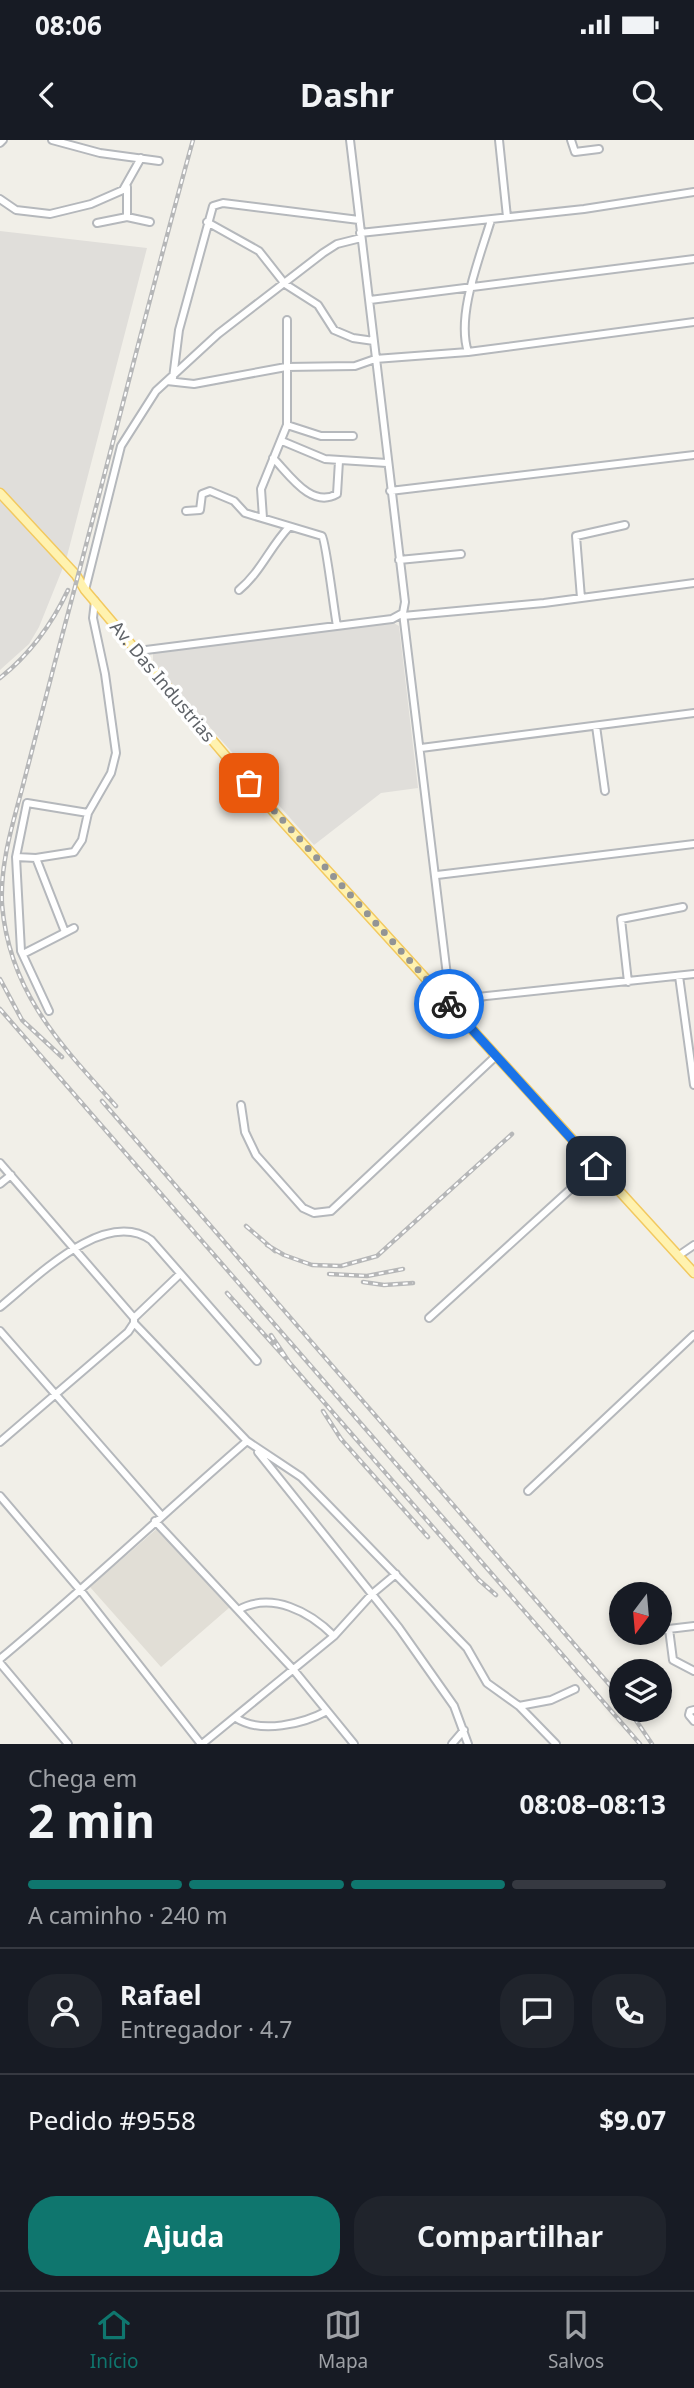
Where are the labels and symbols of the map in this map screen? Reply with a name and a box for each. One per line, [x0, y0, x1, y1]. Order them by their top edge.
street label: Av. Das Industrias [105, 615, 221, 747]
pin [219, 753, 279, 813]
courier [414, 969, 484, 1039]
pin [566, 1136, 626, 1196]
north arrow [609, 1582, 672, 1645]

